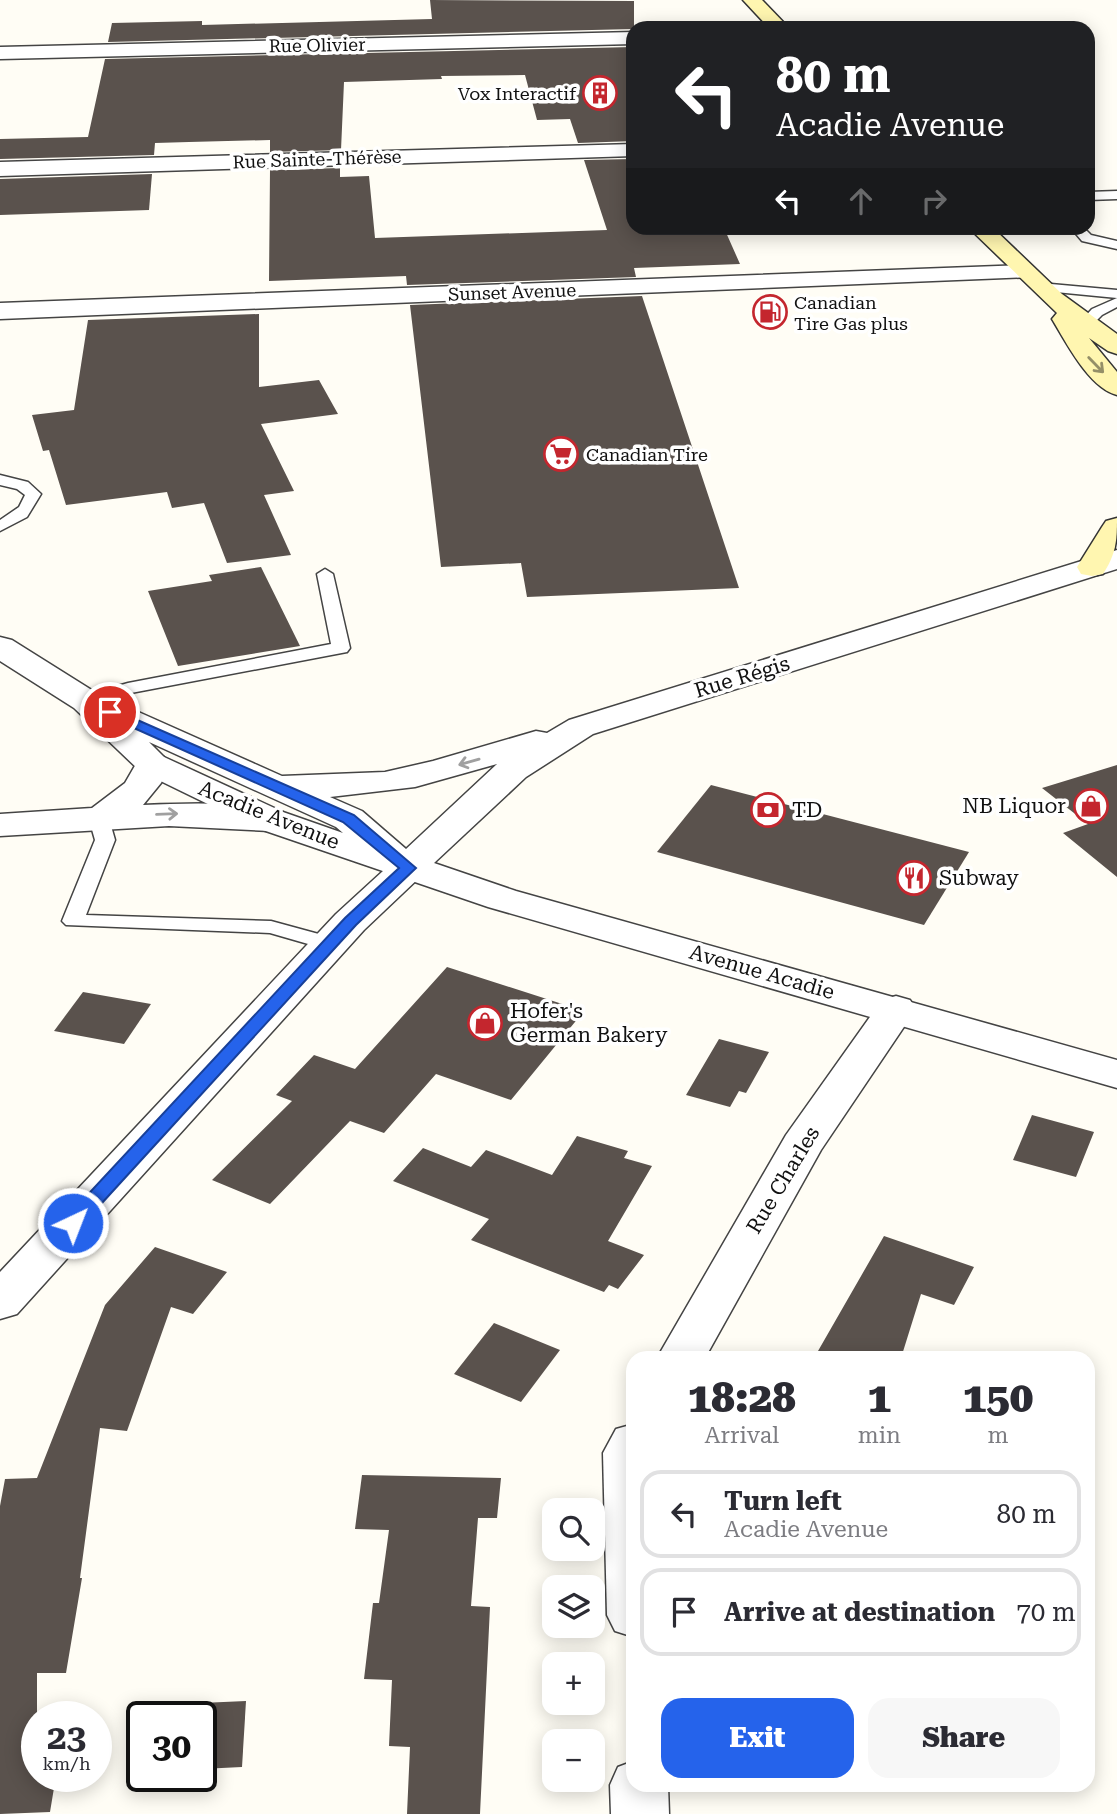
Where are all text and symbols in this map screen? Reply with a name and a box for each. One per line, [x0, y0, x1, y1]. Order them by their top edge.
street label: Rue Olivier [268, 34, 366, 56]
text: 80 m [776, 47, 891, 104]
icon: left [661, 49, 752, 140]
building icon: Vox Interactif [581, 74, 619, 112]
place label: Vox Interactif [458, 83, 577, 104]
text: Acadie Avenue [776, 106, 1004, 144]
street label: Rue Sainte-Thérèse [232, 146, 402, 172]
icon: left [769, 182, 807, 220]
icon: ahead [842, 182, 880, 220]
icon: right [915, 182, 953, 220]
street label: Sunset Avenue [448, 279, 577, 305]
place label: Canadian Tire Gas plus [794, 292, 908, 334]
fuel station icon: Canadian Tire Gas plus [751, 293, 789, 331]
one-way arrow [1088, 356, 1105, 373]
supermarket icon: Canadian Tire [542, 435, 580, 473]
place label: Canadian Tire [586, 444, 708, 465]
street label: Rue Régis [691, 651, 793, 703]
pin [80, 682, 140, 742]
icon: arrive [91, 693, 129, 731]
one-way arrow [458, 757, 480, 770]
street label: Acadie Avenue [195, 776, 343, 854]
shop icon: NB Liquor [1072, 787, 1110, 825]
bank icon: TD [749, 791, 787, 829]
place label: NB Liquor [962, 794, 1066, 818]
place label: TD [792, 798, 822, 822]
one-way arrow [155, 807, 178, 820]
restaurant icon: Subway [895, 859, 933, 897]
place label: Subway [939, 866, 1019, 890]
street label: Avenue Acadie [687, 940, 837, 1004]
place label: Hofer's German Bakery [510, 999, 668, 1047]
shop icon: Hofer's German Bakery [466, 1004, 504, 1042]
street label: Rue Charles [742, 1122, 824, 1238]
position arrow [36, 1186, 110, 1260]
text: 18:28 [688, 1373, 796, 1422]
text: 1 [867, 1373, 891, 1422]
text: 150 [963, 1373, 1033, 1422]
text: Arrival [704, 1422, 779, 1449]
text: min [858, 1422, 901, 1449]
text: m [987, 1422, 1008, 1449]
text: Turn left [724, 1486, 842, 1516]
icon: left [665, 1495, 703, 1533]
map controls [542, 1498, 605, 1792]
button: search [542, 1498, 605, 1561]
text: 80 m [997, 1499, 1056, 1529]
text: Acadie Avenue [724, 1516, 888, 1543]
button: layers [542, 1575, 605, 1638]
icon: arrive [665, 1593, 703, 1631]
text: Arrive at destination [724, 1597, 995, 1627]
text: 70 m [1016, 1597, 1076, 1627]
button: + [542, 1652, 605, 1715]
button: Exit [661, 1698, 854, 1778]
button: Share [868, 1698, 1060, 1778]
speed limit sign: 30 [126, 1701, 217, 1792]
text: 23 [47, 1717, 86, 1758]
button: − [542, 1729, 605, 1792]
text: km/h [42, 1753, 91, 1774]

